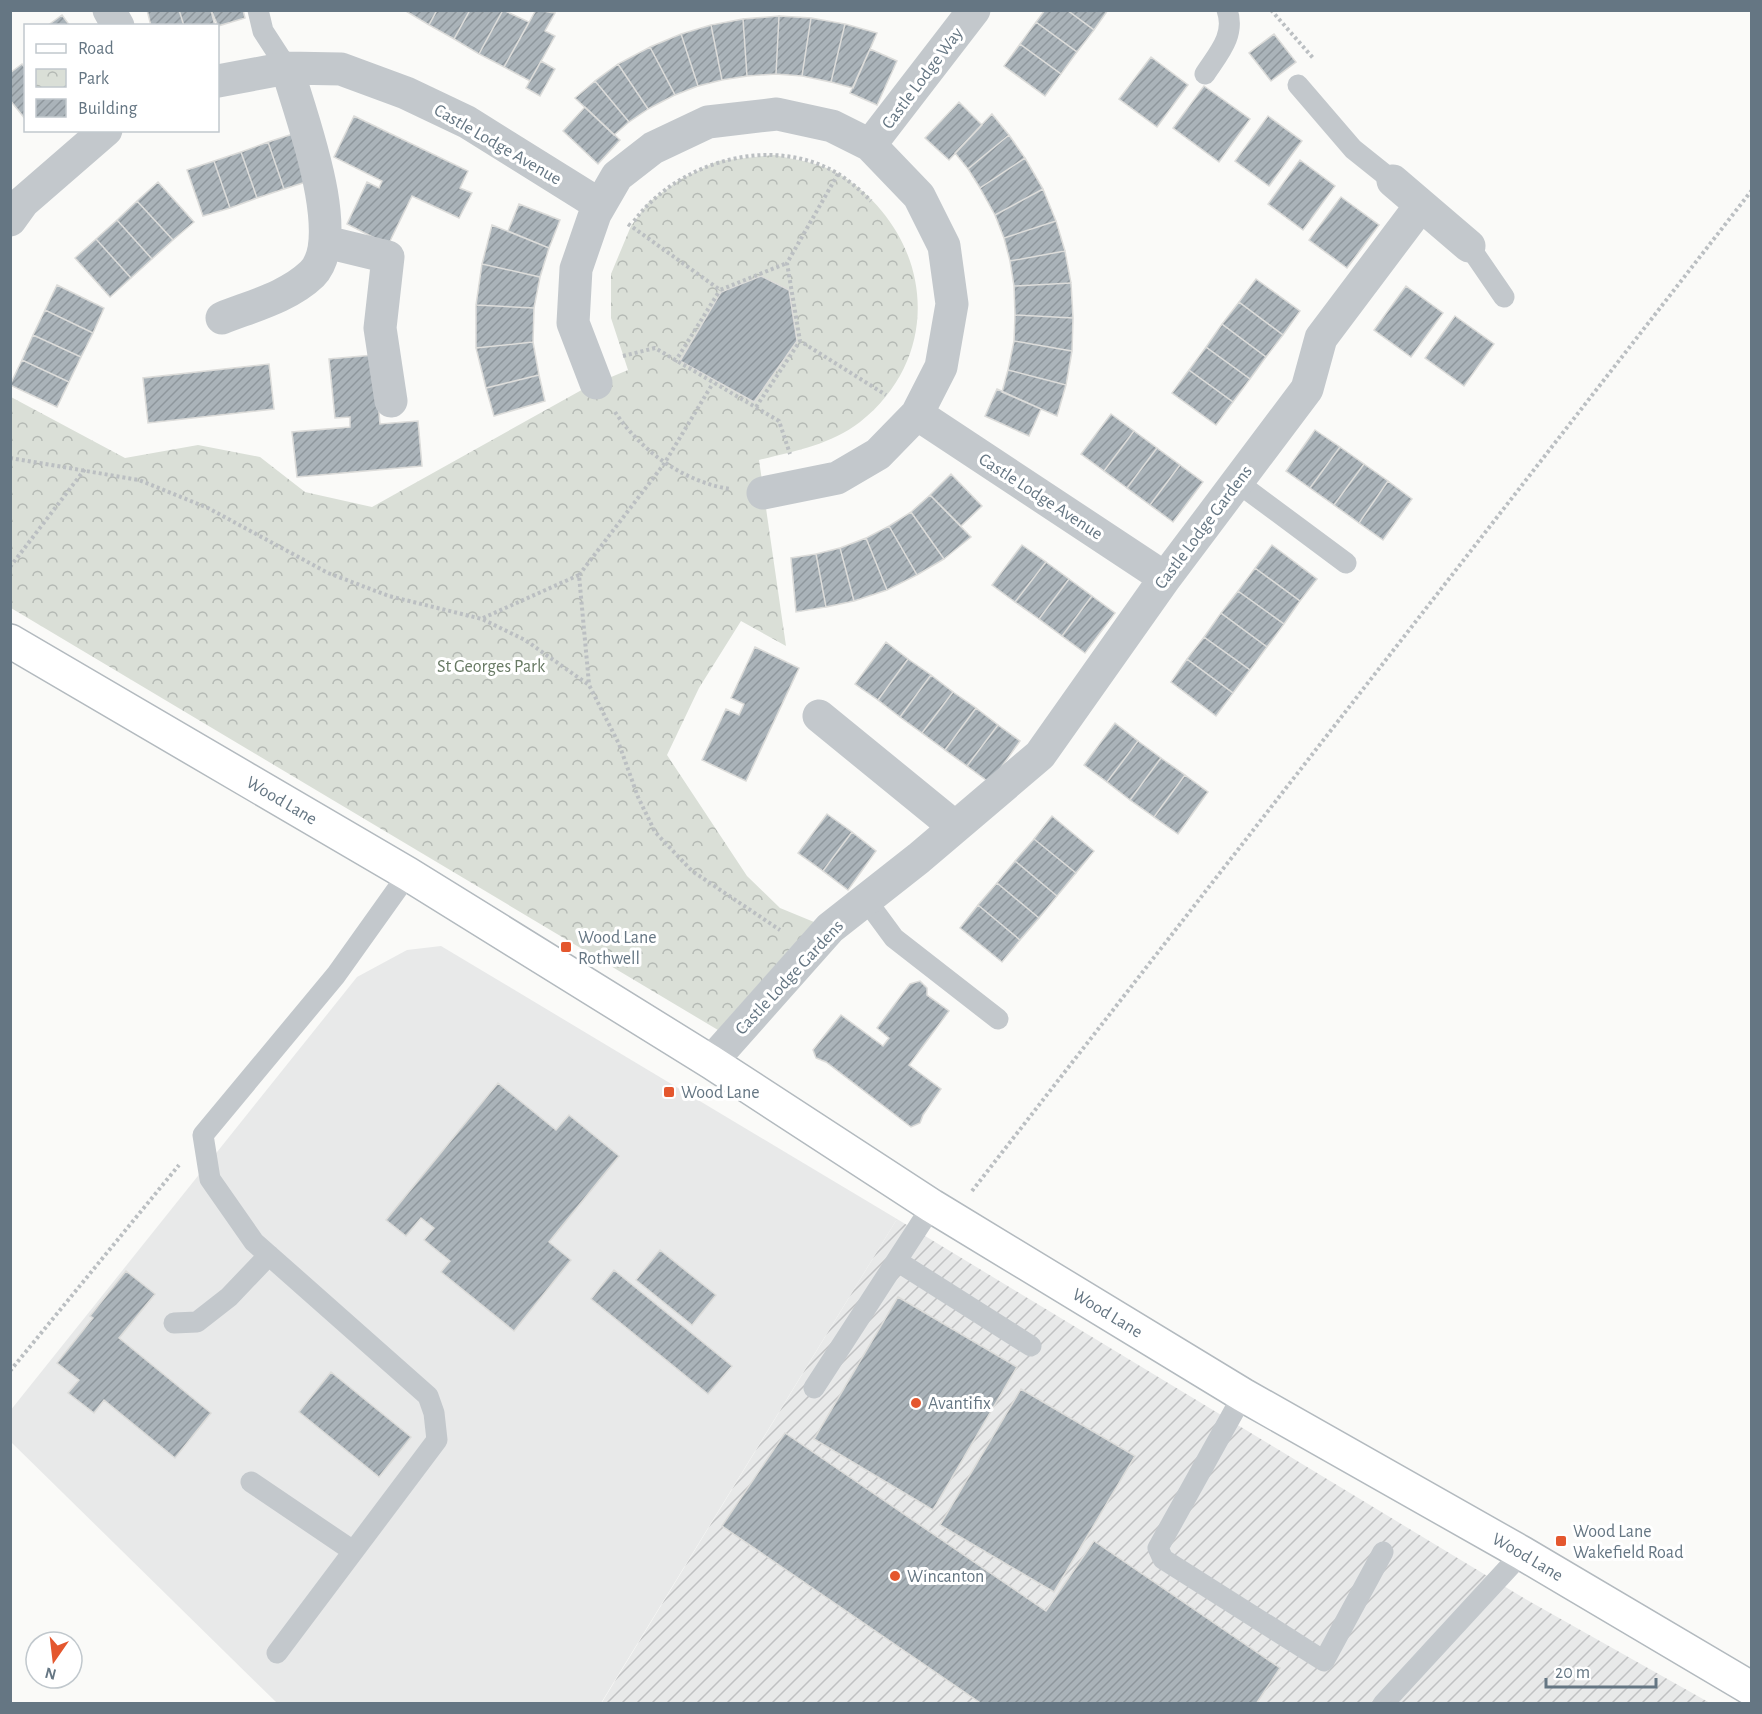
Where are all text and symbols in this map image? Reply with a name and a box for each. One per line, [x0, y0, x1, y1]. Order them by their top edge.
legend [24, 24, 219, 132]
street label: Castle Lodge Way [879, 24, 967, 133]
text: Road [78, 40, 114, 58]
text: Park [78, 70, 110, 88]
text: Building [78, 100, 138, 118]
street label: Castle Lodge Avenue [431, 101, 564, 189]
street label: Castle Lodge Avenue [975, 450, 1106, 544]
street label: Castle Lodge Gardens [1152, 463, 1256, 593]
park label: St Georges Park [437, 658, 546, 676]
street label: Wood Lane [243, 773, 320, 829]
street label: Castle Lodge Gardens [732, 917, 847, 1038]
place label: Wood Lane Rothwell [578, 929, 656, 968]
marker: Wood Lane Rothwell [559, 940, 573, 954]
place label: Wood Lane [681, 1084, 759, 1102]
marker: Wood Lane [662, 1085, 676, 1099]
street label: Wood Lane [1069, 1285, 1145, 1342]
place label: Avantifix [928, 1395, 991, 1413]
marker: Avantifix [909, 1396, 923, 1410]
place label: Wood Lane Wakefield Road [1573, 1523, 1683, 1562]
street label: Wood Lane [1489, 1530, 1566, 1585]
marker: Wood Lane Wakefield Road [1554, 1534, 1568, 1548]
place label: Wincanton [907, 1568, 984, 1586]
marker: Wincanton [888, 1569, 902, 1583]
north arrow [24, 1630, 84, 1690]
scale bar [1546, 1651, 1656, 1689]
text: N [43, 1664, 58, 1683]
text: 20 m [1555, 1664, 1590, 1682]

